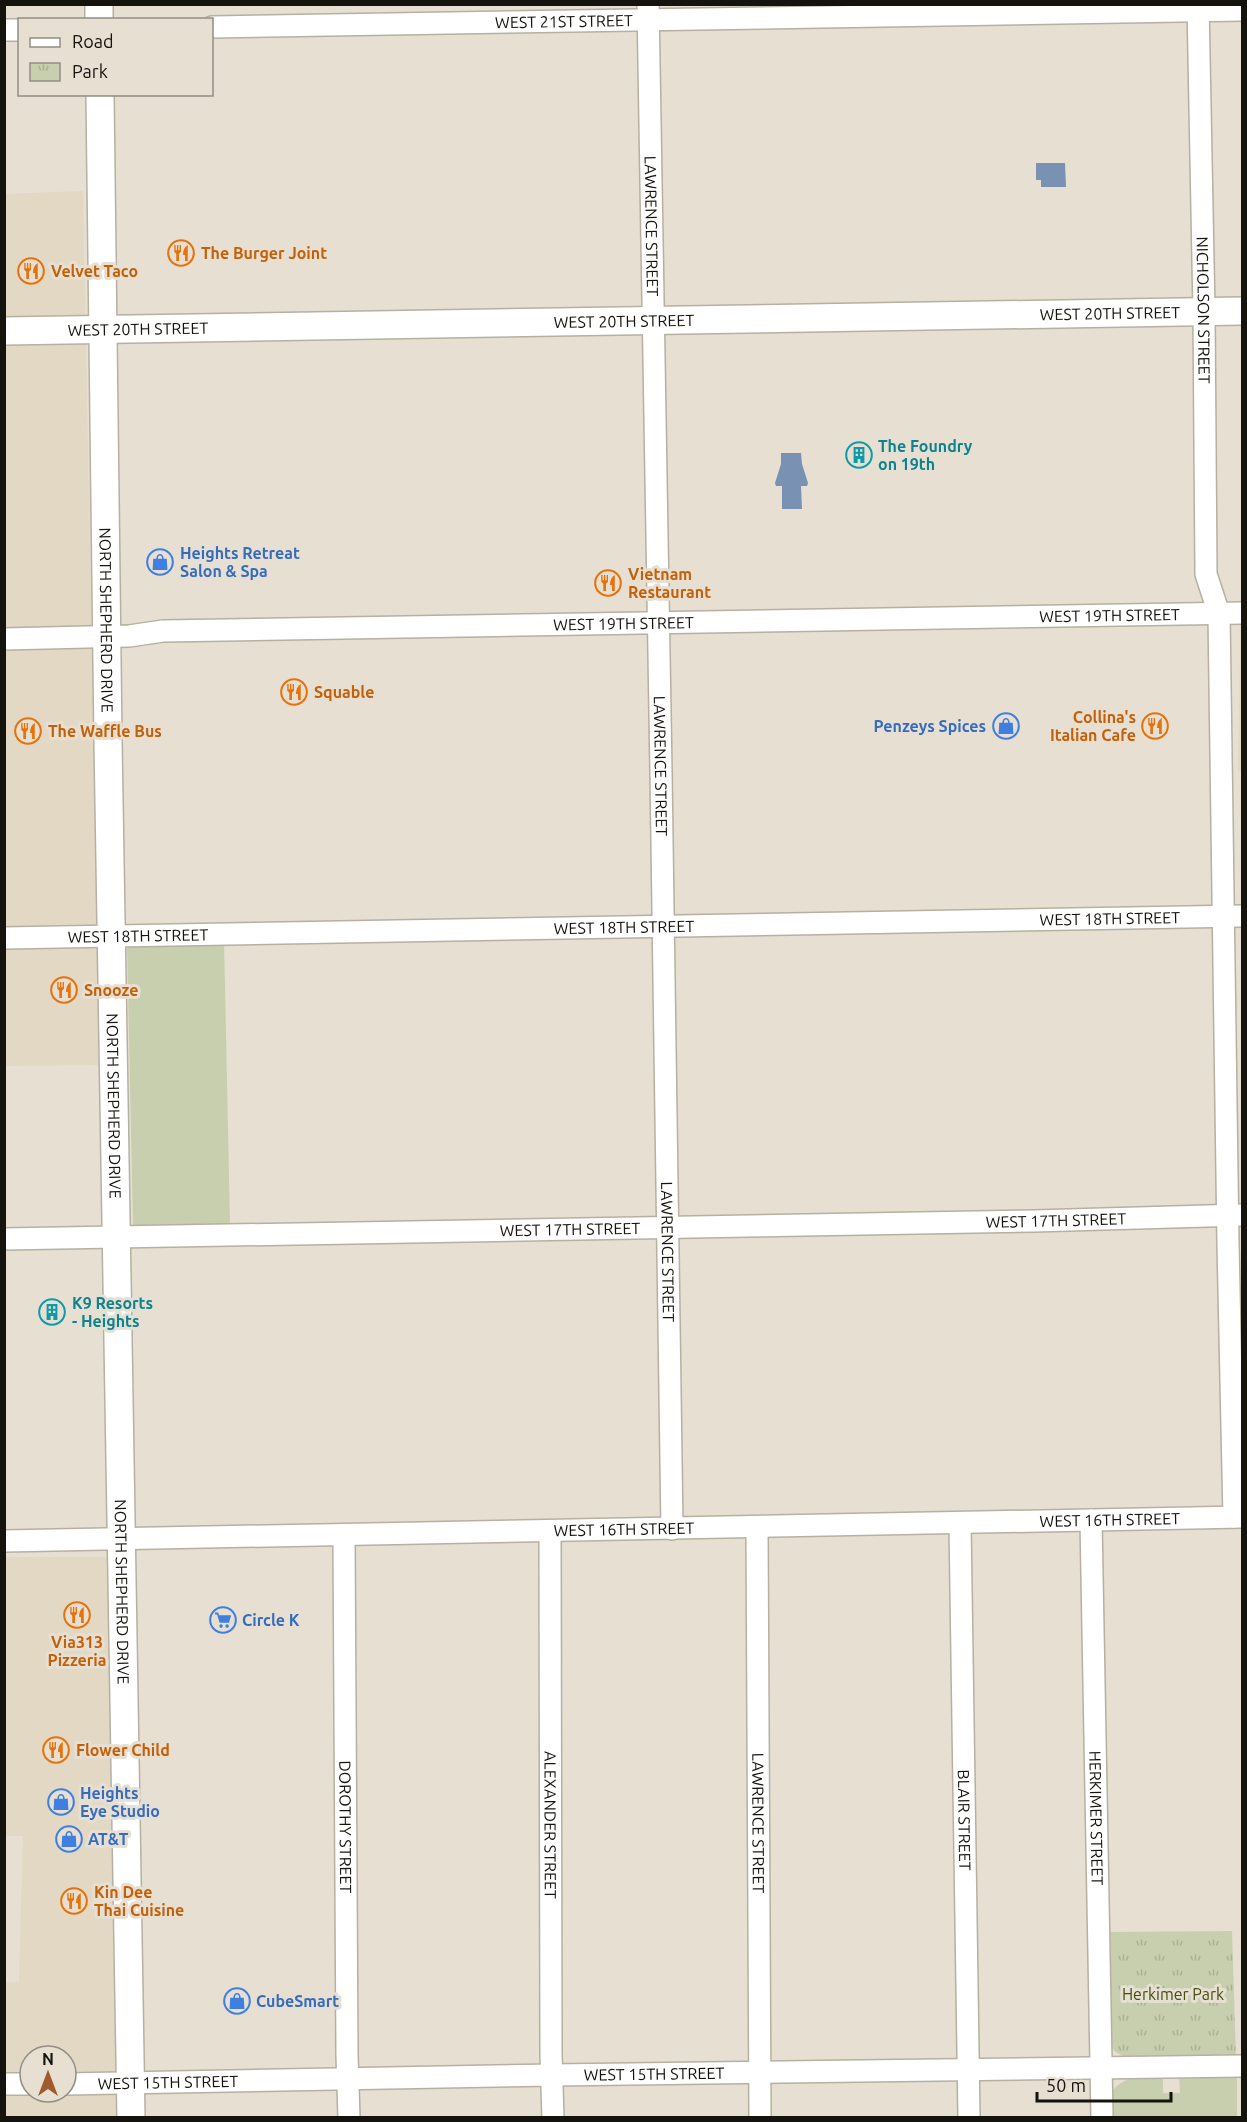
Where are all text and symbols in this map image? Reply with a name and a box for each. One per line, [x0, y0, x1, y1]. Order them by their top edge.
street label: WEST 21ST STREET [495, 11, 633, 31]
legend [18, 18, 213, 96]
text: Road [72, 31, 114, 51]
text: Park [72, 61, 108, 81]
street label: LAWRENCE STREET [642, 156, 662, 297]
street label: NICHOLSON STREET [1194, 236, 1214, 384]
restaurant icon: The Burger Joint [166, 238, 196, 268]
place label: The Burger Joint [201, 244, 327, 262]
restaurant icon: Velvet Taco [16, 256, 46, 286]
place label: Velvet Taco [51, 262, 138, 280]
street label: WEST 20TH STREET [1039, 303, 1180, 323]
street label: WEST 20TH STREET [553, 311, 694, 331]
street label: WEST 20TH STREET [68, 319, 209, 339]
place label: The Foundry on 19th [878, 437, 973, 473]
building icon: The Foundry on 19th [844, 440, 874, 470]
street label: NORTH SHEPHERD DRIVE [96, 527, 117, 713]
place label: Heights Retreat Salon & Spa [180, 544, 300, 580]
shop icon: Heights Retreat Salon & Spa [145, 547, 175, 577]
place label: Vietnam Restaurant [628, 565, 711, 601]
restaurant icon: Vietnam Restaurant [593, 568, 623, 598]
street label: WEST 19TH STREET [1039, 605, 1180, 625]
street label: WEST 19TH STREET [553, 613, 694, 633]
restaurant icon: Squable [279, 677, 309, 707]
place label: Squable [314, 683, 374, 701]
street label: LAWRENCE STREET [651, 695, 671, 836]
place label: Collina's Italian Cafe [1050, 708, 1136, 744]
shop icon: Penzeys Spices [991, 711, 1021, 741]
restaurant icon: Collina's Italian Cafe [1140, 711, 1170, 741]
restaurant icon: The Waffle Bus [13, 716, 43, 746]
place label: Penzeys Spices [873, 717, 986, 735]
place label: The Waffle Bus [48, 722, 162, 740]
street label: WEST 18TH STREET [1039, 908, 1180, 929]
street label: WEST 18TH STREET [553, 917, 694, 937]
street label: WEST 18TH STREET [68, 925, 209, 946]
restaurant icon: Snooze [49, 975, 79, 1005]
place label: Snooze [84, 981, 138, 999]
street label: NORTH SHEPHERD DRIVE [104, 1013, 125, 1199]
street label: LAWRENCE STREET [658, 1181, 678, 1322]
street label: WEST 17TH STREET [985, 1209, 1126, 1231]
street label: WEST 17TH STREET [499, 1219, 640, 1239]
place label: K9 Resorts - Heights [72, 1294, 153, 1330]
building icon: K9 Resorts - Heights [37, 1297, 67, 1327]
street label: NORTH SHEPHERD DRIVE [112, 1499, 133, 1685]
street label: WEST 16TH STREET [1039, 1509, 1180, 1530]
street label: WEST 16TH STREET [553, 1519, 694, 1539]
restaurant icon: Via313 Pizzeria [62, 1600, 92, 1630]
supermarket icon: Circle K [208, 1605, 238, 1635]
place label: Circle K [242, 1611, 300, 1629]
place label: Via313 Pizzeria [48, 1633, 106, 1669]
restaurant icon: Flower Child [41, 1735, 71, 1765]
place label: Flower Child [76, 1741, 170, 1759]
street label: HERKIMER STREET [1086, 1750, 1107, 1886]
street label: ALEXANDER STREET [541, 1751, 560, 1899]
street label: LAWRENCE STREET [749, 1753, 768, 1893]
street label: DOROTHY STREET [336, 1760, 355, 1894]
street label: BLAIR STREET [955, 1769, 974, 1871]
place label: Heights Eye Studio [80, 1784, 160, 1820]
shop icon: Heights Eye Studio [46, 1787, 76, 1817]
shop icon: AT&T [54, 1824, 84, 1854]
place label: AT&T [88, 1830, 129, 1848]
place label: Kin Dee Thai Cuisine [94, 1883, 184, 1919]
restaurant icon: Kin Dee Thai Cuisine [59, 1886, 89, 1916]
park label: Herkimer Park [1122, 1985, 1224, 2003]
shop icon: CubeSmart [222, 1986, 252, 2016]
place label: CubeSmart [256, 1992, 339, 2010]
north arrow [18, 2044, 78, 2104]
text: N [42, 2050, 54, 2068]
street label: WEST 15TH STREET [583, 2064, 724, 2084]
scale bar [1037, 2065, 1170, 2103]
street label: WEST 15TH STREET [98, 2072, 239, 2092]
text: 50 m [1046, 2075, 1086, 2095]

